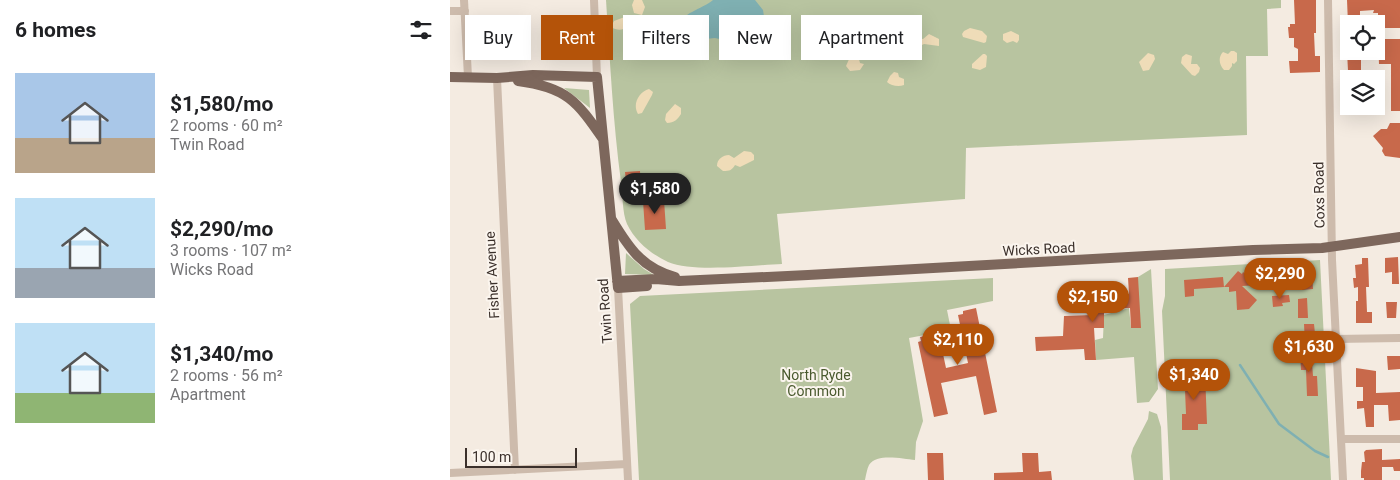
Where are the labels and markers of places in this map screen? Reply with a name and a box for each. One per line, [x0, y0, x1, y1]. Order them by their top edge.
pin: $1,580 [614, 172, 696, 215]
pin: $2,290 [1239, 258, 1321, 300]
pin: $2,150 [1052, 280, 1134, 323]
pin: $2,110 [917, 324, 999, 366]
pin: $1,630 [1268, 330, 1350, 373]
pin: $1,340 [1153, 358, 1235, 401]

